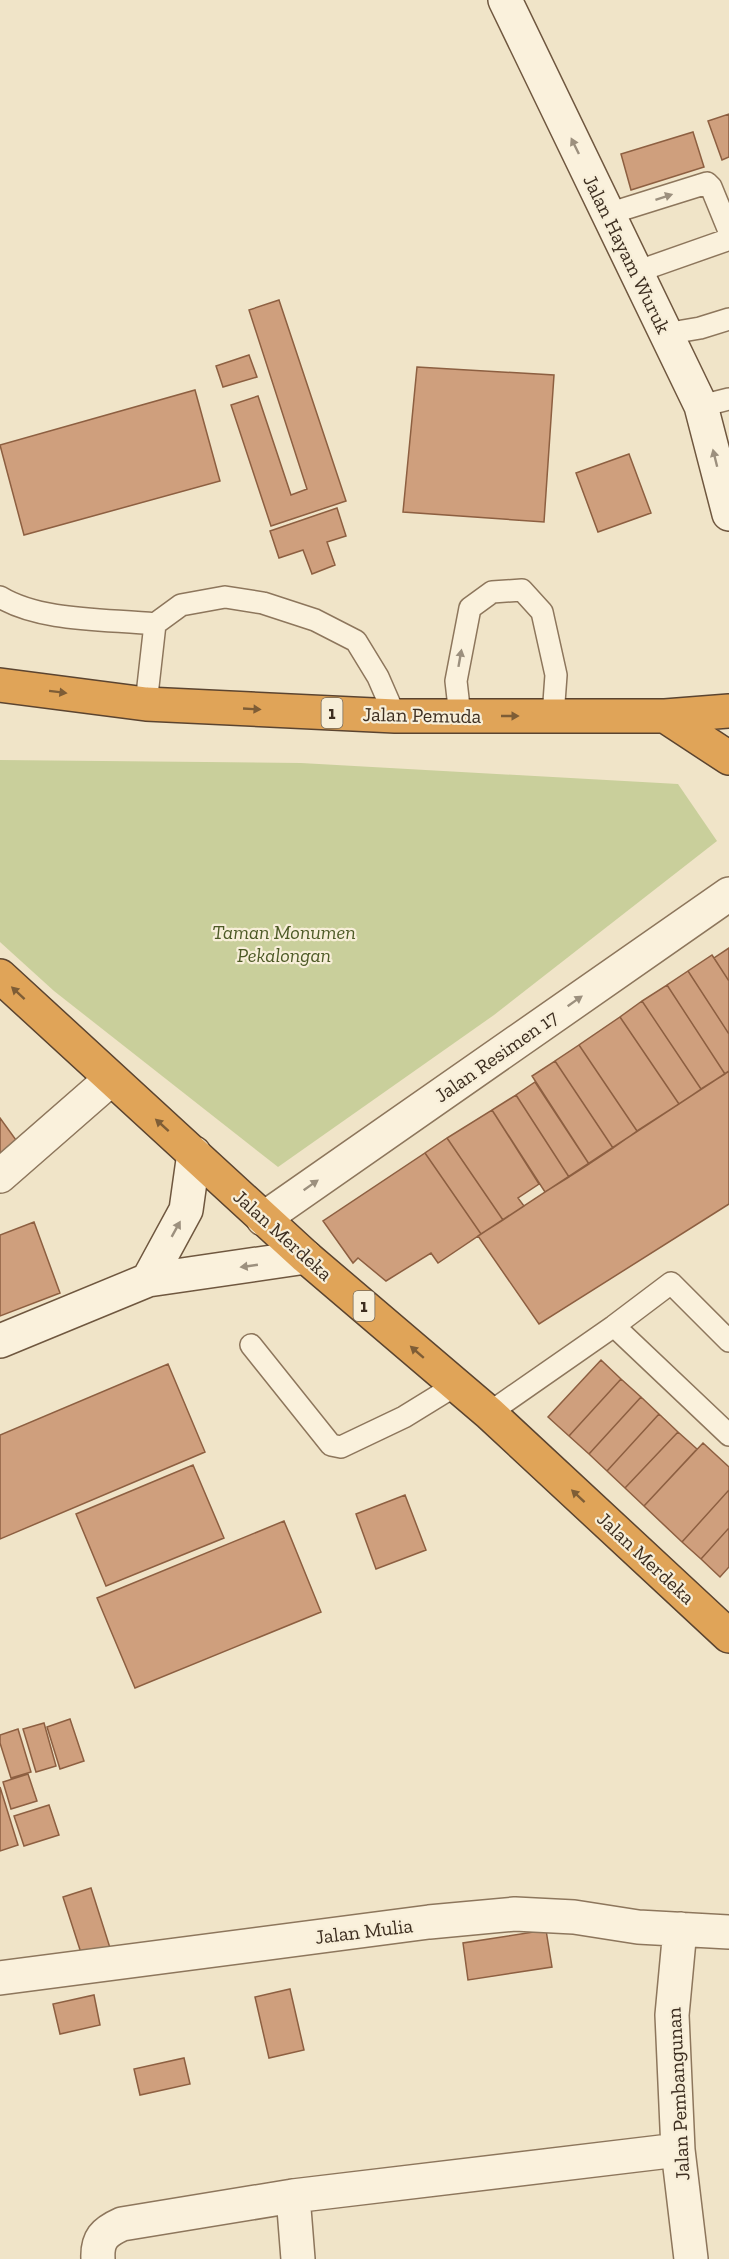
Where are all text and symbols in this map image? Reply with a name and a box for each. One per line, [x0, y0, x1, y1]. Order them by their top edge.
one-way arrow [571, 138, 580, 155]
street label: Jalan Hayam Wuruk [578, 171, 676, 338]
one-way arrow [655, 192, 673, 201]
one-way arrow [710, 448, 720, 467]
one-way arrow [456, 649, 465, 668]
one-way arrow [49, 688, 68, 697]
road number: 1 [322, 698, 342, 728]
street label: Jalan Pemuda [362, 702, 482, 728]
one-way arrow [243, 705, 262, 714]
one-way arrow [500, 711, 519, 721]
park label: Taman Monumen Pekalongan [212, 920, 356, 967]
one-way arrow [11, 986, 26, 1000]
one-way arrow [566, 995, 582, 1007]
street label: Jalan Resimen 17 [430, 1004, 563, 1107]
one-way arrow [155, 1119, 170, 1132]
one-way arrow [303, 1179, 319, 1191]
street label: Jalan Merdeka [229, 1184, 338, 1286]
one-way arrow [171, 1221, 181, 1238]
one-way arrow [239, 1261, 258, 1270]
road number: 1 [354, 1291, 374, 1321]
one-way arrow [410, 1346, 425, 1359]
one-way arrow [571, 1490, 586, 1503]
street label: Jalan Merdeka [592, 1507, 700, 1610]
street label: Jalan Mulia [314, 1913, 415, 1949]
street label: Jalan Pembangunan [661, 2006, 695, 2181]

